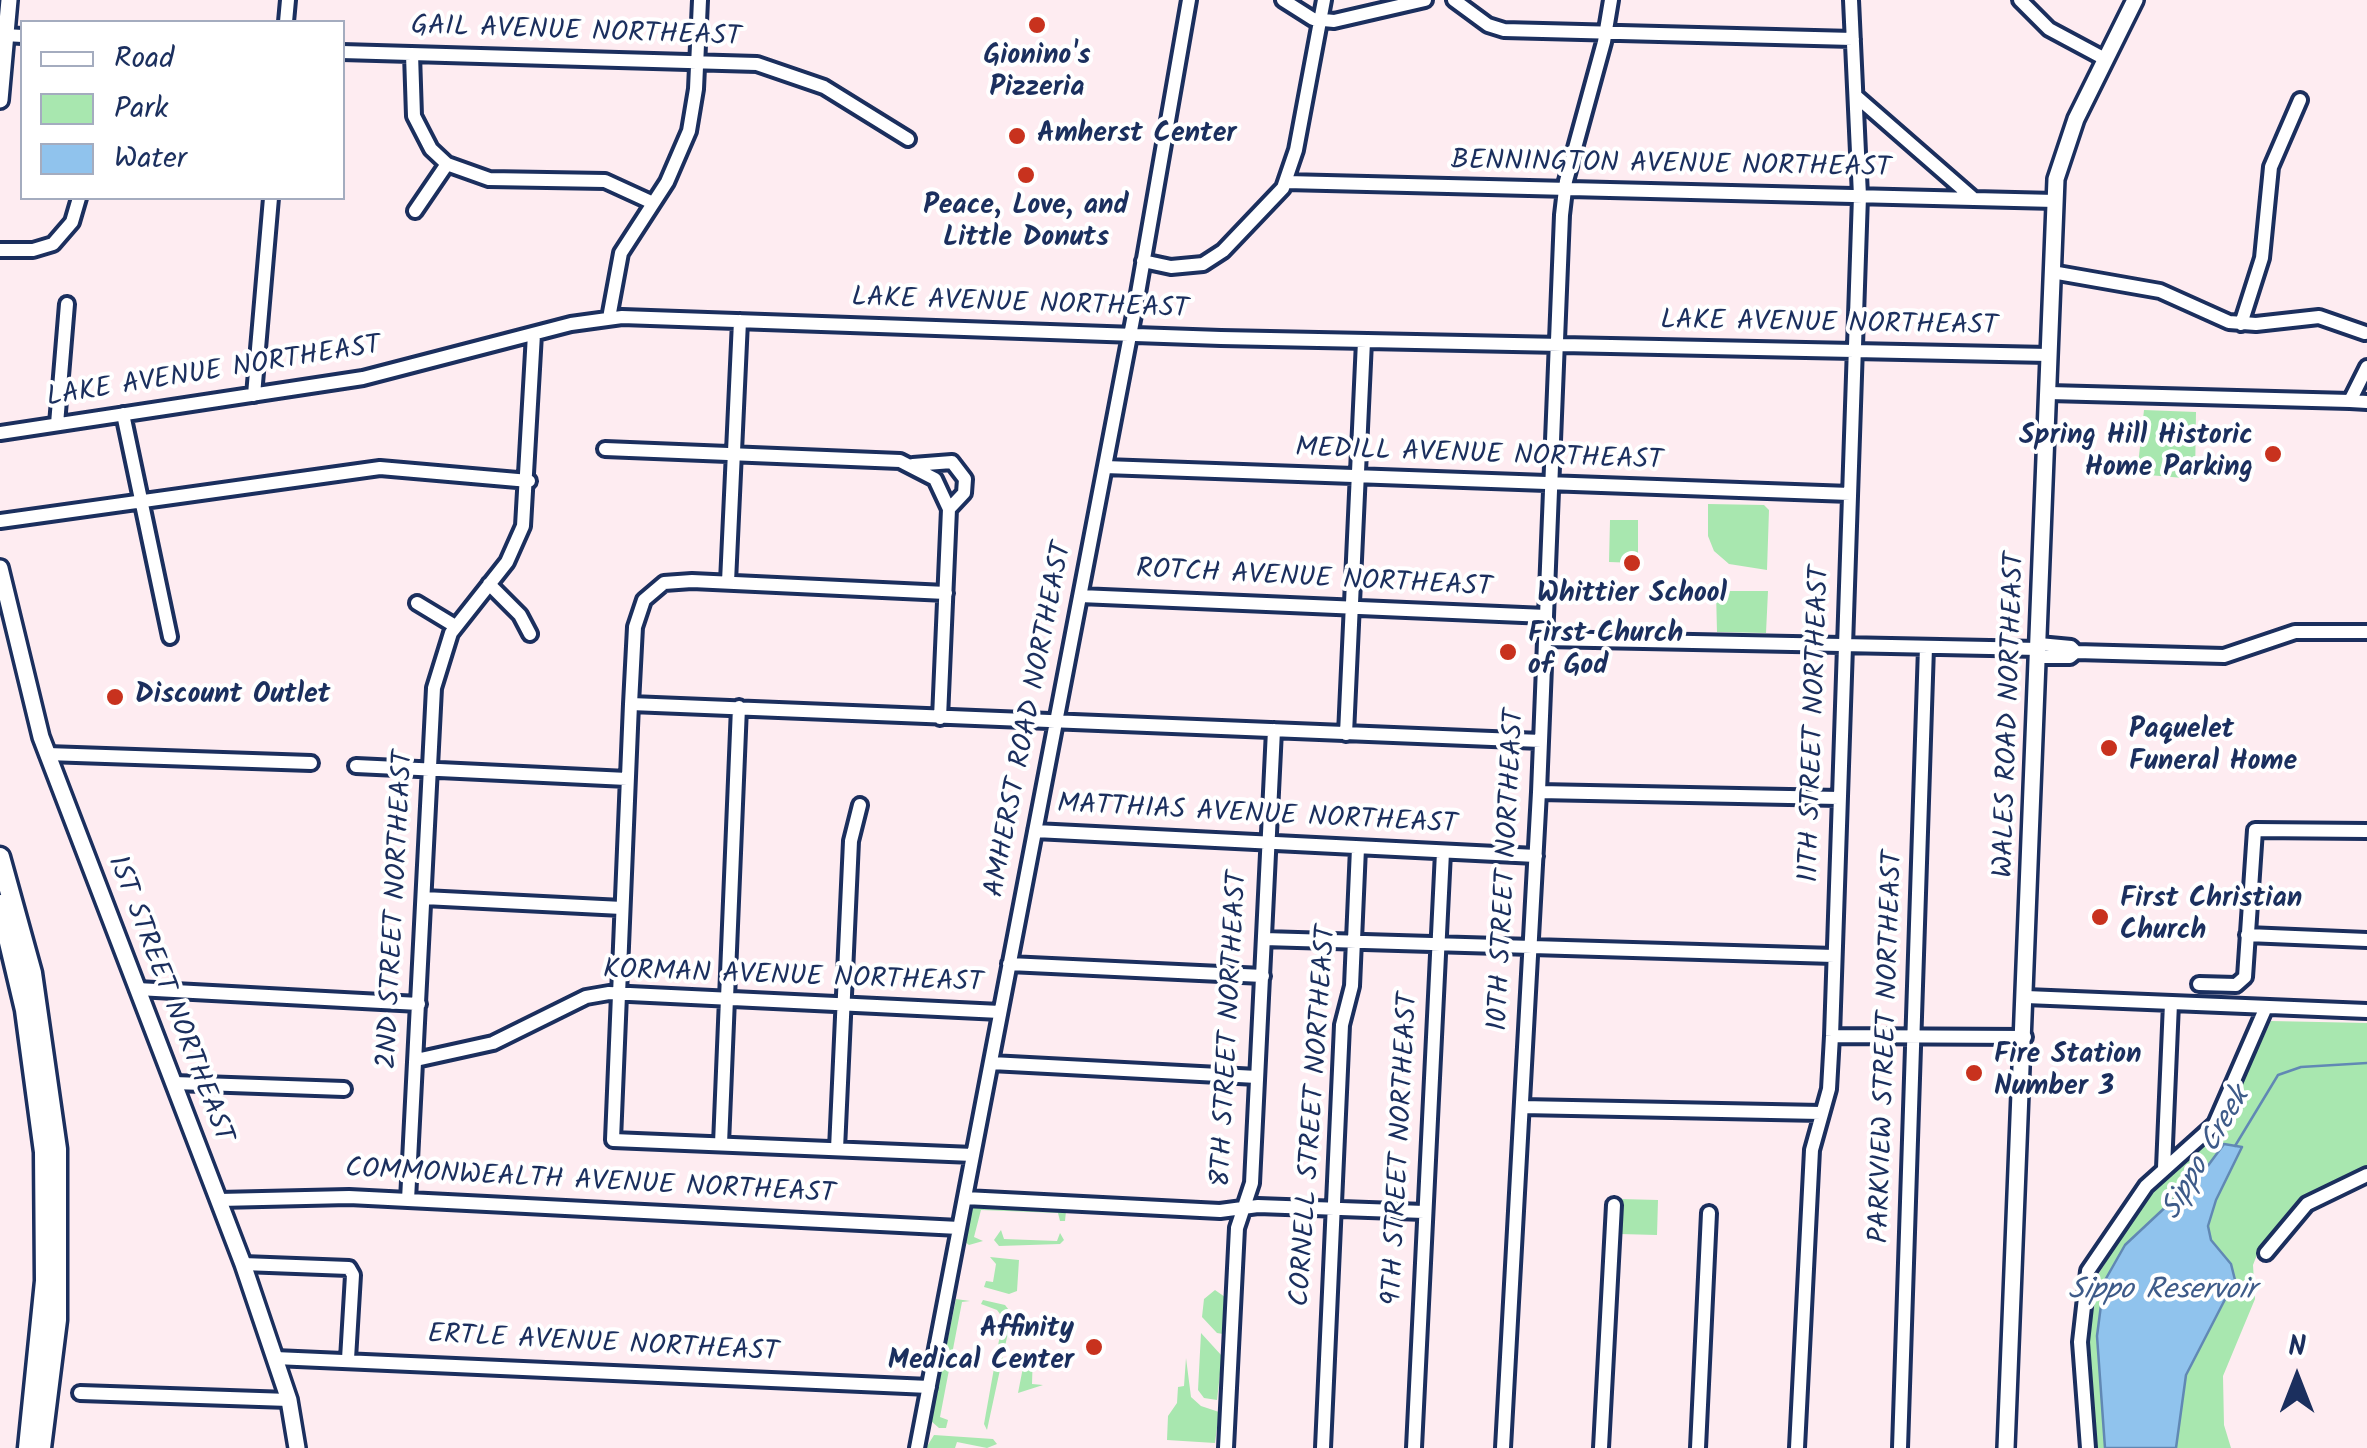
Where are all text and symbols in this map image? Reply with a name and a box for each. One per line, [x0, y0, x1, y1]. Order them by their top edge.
street label: GAIL AVENUE NORTHEAST [410, 11, 742, 57]
marker: Gionino's Pizzeria [1026, 14, 1048, 36]
legend [20, 20, 345, 200]
text: Road [114, 35, 174, 83]
place label: Gionino's Pizzeria [983, 41, 1091, 107]
text: Park [114, 85, 168, 133]
place label: Amherst Center [1037, 119, 1236, 153]
marker: Amherst Center [1006, 125, 1028, 147]
text: Water [114, 135, 187, 183]
street label: BENNINGTON AVENUE NORTHEAST [1451, 146, 1891, 188]
marker: Peace, Love, and Little Donuts [1015, 164, 1037, 186]
place label: Peace, Love, and Little Donuts [923, 191, 1129, 257]
street label: LAKE AVENUE NORTHEAST [851, 283, 1189, 329]
street label: LAKE AVENUE NORTHEAST [1660, 306, 1998, 346]
street label: LAKE AVENUE NORTHEAST [45, 331, 383, 417]
place label: Spring Hill Historic Home Parking [2019, 421, 2253, 487]
street label: MEDILL AVENUE NORTHEAST [1294, 434, 1664, 480]
marker: Spring Hill Historic Home Parking [2262, 443, 2284, 465]
street label: AMHERST ROAD NORTHEAST [980, 540, 1082, 900]
marker: Whittier School [1621, 552, 1643, 574]
street label: WALES ROAD NORTHEAST [1990, 552, 2034, 878]
street label: ROTCH AVENUE NORTHEAST [1135, 555, 1493, 607]
street label: 11TH STREET NORTHEAST [1795, 565, 1839, 883]
place label: Whittier School [1537, 579, 1727, 613]
place label: First Church of God [1528, 619, 1683, 685]
marker: First Church of God [1497, 641, 1519, 663]
place label: Discount Outlet [135, 680, 330, 714]
marker: Discount Outlet [104, 686, 126, 708]
street label: 10TH STREET NORTHEAST [1484, 708, 1534, 1032]
place label: Paquelet Funeral Home [2129, 715, 2297, 781]
marker: Paquelet Funeral Home [2098, 737, 2120, 759]
street label: 2ND STREET NORTHEAST [373, 750, 423, 1070]
street label: MATTHIAS AVENUE NORTHEAST [1056, 790, 1458, 844]
street label: PARKVIEW STREET NORTHEAST [1865, 850, 1913, 1244]
street label: 1ST STREET NORTHEAST [98, 852, 238, 1148]
street label: 8TH STREET NORTHEAST [1207, 870, 1257, 1188]
place label: First Christian Church [2120, 884, 2302, 950]
marker: First Christian Church [2089, 906, 2111, 928]
street label: CORNELL STREET NORTHEAST [1286, 924, 1346, 1308]
street label: KORMAN AVENUE NORTHEAST [602, 956, 984, 1002]
street label: 9TH STREET NORTHEAST [1378, 992, 1428, 1306]
place label: Fire Station Number 3 [1994, 1040, 2142, 1106]
marker: Fire Station Number 3 [1963, 1062, 1985, 1084]
water label: Sippo Creek [2156, 1083, 2260, 1227]
street label: COMMONWEALTH AVENUE NORTHEAST [344, 1154, 836, 1214]
water label: Sippo Reservoir [2068, 1275, 2256, 1311]
place label: Affinity Medical Center [888, 1314, 1074, 1380]
street label: ERTLE AVENUE NORTHEAST [427, 1320, 779, 1372]
text: N [2288, 1325, 2306, 1370]
north arrow [2247, 1328, 2347, 1428]
marker: Affinity Medical Center [1083, 1336, 1105, 1358]

